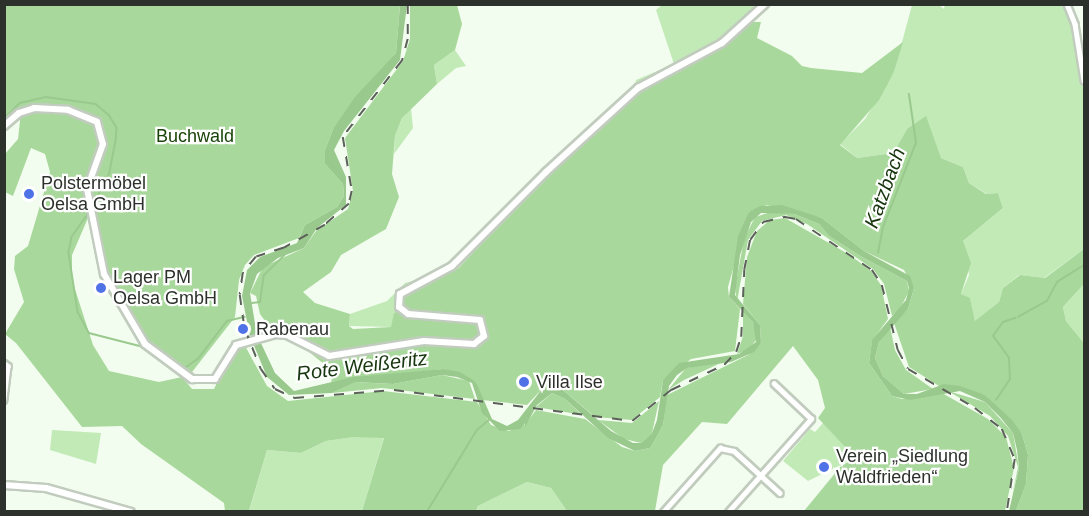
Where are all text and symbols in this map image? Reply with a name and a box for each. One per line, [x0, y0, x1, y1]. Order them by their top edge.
park label: Buchwald [156, 125, 234, 147]
water label: Katzbach [859, 145, 911, 231]
place label: Polstermöbel Oelsa GmbH [41, 173, 146, 216]
marker: Polstermöbel Oelsa GmbH [22, 187, 36, 201]
place label: Lager PM Oelsa GmbH [113, 267, 217, 310]
marker: Lager PM Oelsa GmbH [94, 281, 108, 295]
place label: Rabenau [256, 318, 329, 340]
marker: Rabenau [234, 320, 252, 338]
water label: Rote Weißeritz [295, 346, 429, 386]
place label: Villa Ilse [536, 371, 603, 393]
marker: Villa Ilse [517, 375, 531, 389]
place label: Verein „Siedlung Waldfrieden“ [836, 446, 968, 488]
marker: Verein „Siedlung Waldfrieden“ [817, 460, 831, 474]

